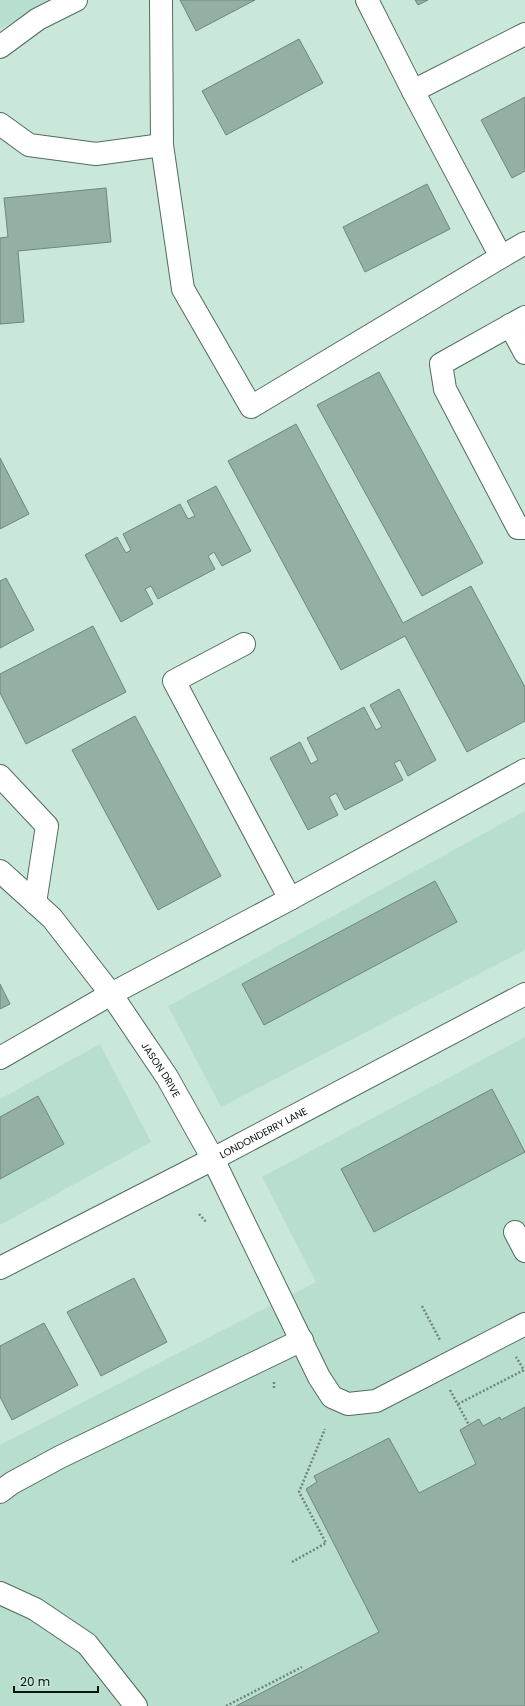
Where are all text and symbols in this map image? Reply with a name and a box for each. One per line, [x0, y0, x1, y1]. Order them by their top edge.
street label: JASON DRIVE [138, 1039, 184, 1100]
street label: LONDONDERRY LANE [217, 1103, 310, 1162]
scale bar [14, 1668, 98, 1694]
text: 20 m [20, 1673, 50, 1690]

